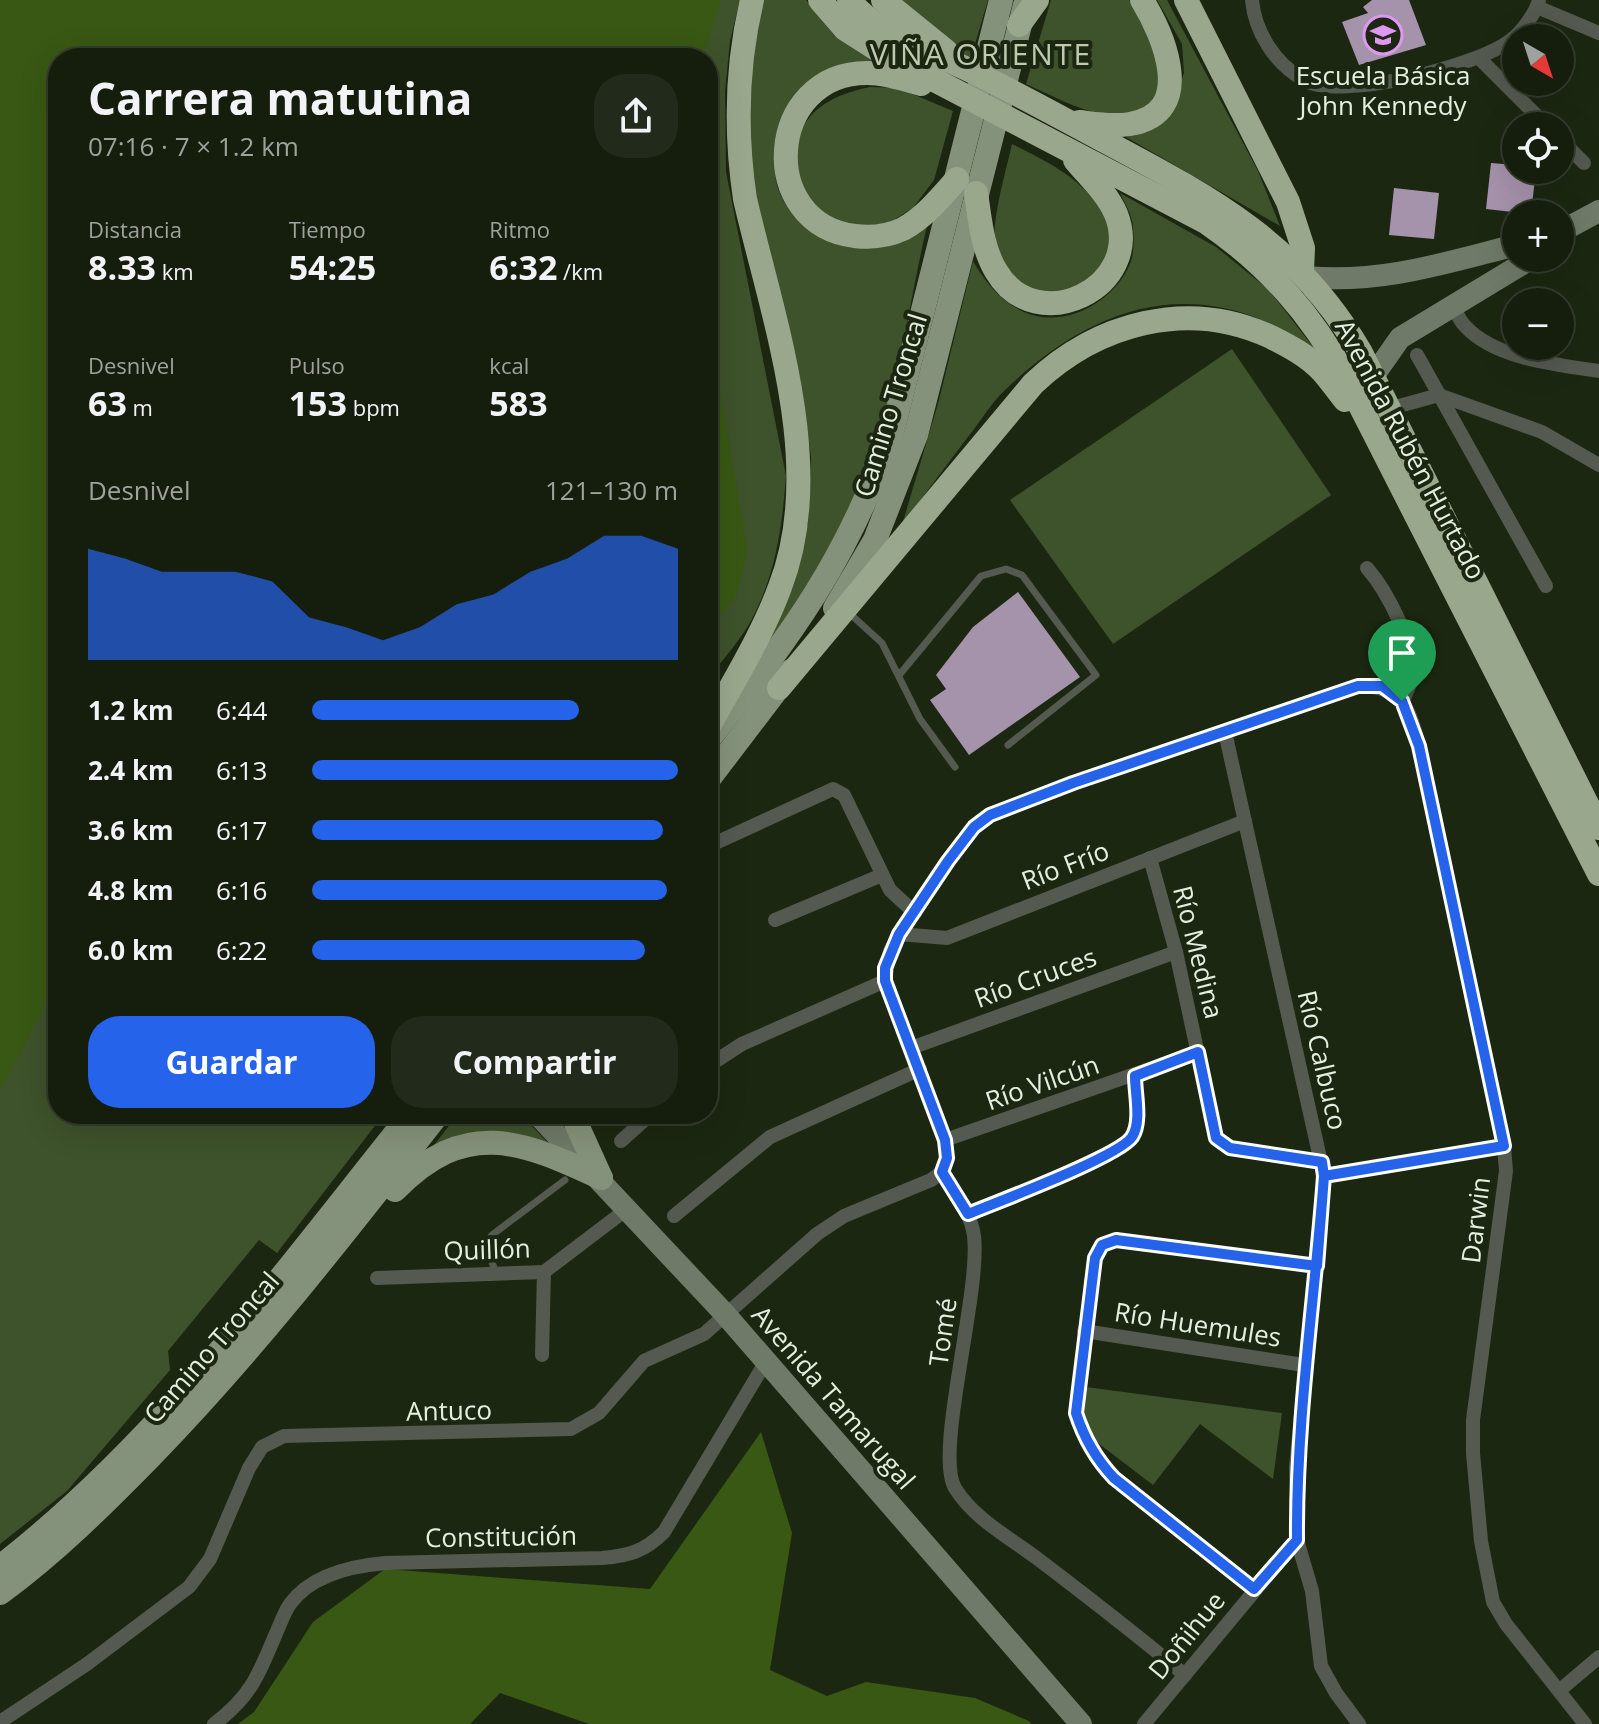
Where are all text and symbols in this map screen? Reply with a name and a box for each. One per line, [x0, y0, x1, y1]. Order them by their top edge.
school or university icon: Escuela Básica John Kennedy [1362, 14, 1404, 56]
north arrow [1502, 24, 1574, 96]
map controls [1502, 24, 1574, 360]
district label: VIÑA ORIENTE [870, 33, 1092, 74]
place label: Escuela Básica John Kennedy [1296, 57, 1470, 123]
text: Carrera matutina [88, 68, 472, 128]
button: share [594, 74, 678, 158]
button: locate [1502, 112, 1574, 184]
text: 07:16 · 7 × 1.2 km [88, 128, 299, 164]
button: + [1502, 200, 1574, 272]
text: Distancia [88, 214, 182, 244]
text: Tiempo [289, 214, 366, 244]
text: Ritmo [489, 214, 550, 244]
text: 8.33 [88, 244, 156, 290]
text: 54:25 [289, 244, 376, 290]
text: 6:32 [489, 244, 557, 290]
text: km [156, 256, 194, 286]
text: /km [557, 256, 603, 286]
button: − [1502, 288, 1574, 360]
street label: Camino Troncal [845, 309, 935, 501]
street label: Avenida Rubén Hurtado [1327, 313, 1495, 585]
text: Desnivel [88, 350, 175, 380]
text: Pulso [289, 350, 345, 380]
text: kcal [489, 350, 529, 380]
text: 63 [88, 380, 127, 426]
text: 153 [289, 380, 347, 426]
text: 583 [489, 380, 548, 426]
text: m [127, 392, 153, 422]
text: bpm [347, 392, 400, 422]
text: Desnivel [88, 472, 191, 508]
text: 121–130 m [545, 472, 678, 508]
pin [1368, 619, 1436, 701]
icon: arrive [1380, 631, 1424, 675]
text: 1.2 km [88, 692, 174, 728]
text: 6:44 [216, 692, 267, 728]
text: 2.4 km [88, 752, 174, 788]
text: 6:13 [216, 752, 267, 788]
text: 3.6 km [88, 812, 174, 848]
text: 6:17 [216, 812, 267, 848]
street label: Río Frío [1016, 832, 1114, 898]
text: 4.8 km [88, 872, 174, 908]
text: 6:16 [216, 872, 267, 908]
street label: Río Medina [1165, 882, 1233, 1022]
text: 6.0 km [88, 932, 174, 968]
text: 6:22 [216, 932, 267, 968]
street label: Río Cruces [969, 938, 1101, 1016]
street label: Río Calbuco [1289, 987, 1357, 1133]
button: Guardar [88, 1016, 375, 1108]
button: Compartir [391, 1016, 678, 1108]
street label: Río Vilcún [980, 1046, 1104, 1118]
street label: Darwin [1452, 1175, 1498, 1265]
street label: Quillón [443, 1229, 531, 1269]
street label: Camino Troncal [135, 1264, 287, 1430]
street label: Río Huemules [1112, 1293, 1284, 1355]
street label: Tomé [919, 1296, 965, 1368]
street label: Avenida Tamarugal [744, 1297, 924, 1497]
street label: Antuco [406, 1391, 492, 1429]
street label: Constitución [425, 1517, 577, 1555]
street label: Doñihue [1139, 1583, 1233, 1687]

